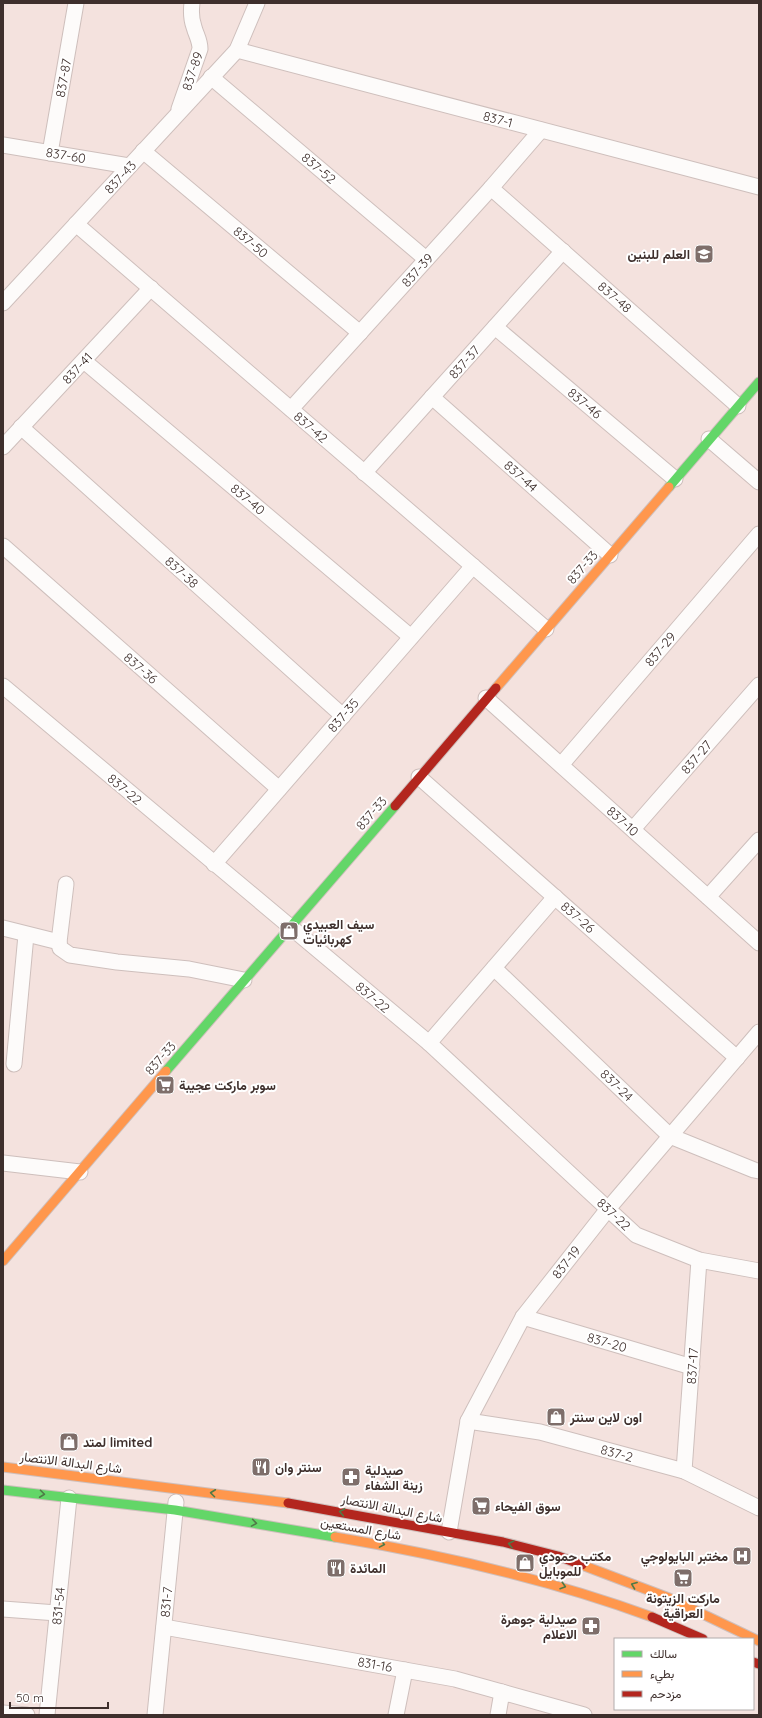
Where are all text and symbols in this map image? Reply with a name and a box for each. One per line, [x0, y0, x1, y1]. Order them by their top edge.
street label: 837-89 [178, 50, 206, 92]
street label: 837-87 [52, 57, 74, 99]
street label: 837-1 [482, 107, 514, 131]
street label: 837-60 [45, 144, 87, 166]
street label: 837-52 [299, 149, 339, 187]
street label: 837-43 [101, 157, 139, 197]
street label: 837-50 [230, 223, 272, 261]
school or university icon: العلم للبنين [693, 243, 715, 265]
place label: العلم للبنين [628, 246, 690, 263]
street label: 837-39 [398, 250, 436, 290]
street label: 837-48 [595, 278, 635, 316]
street label: 837-37 [445, 342, 483, 382]
street label: 837-41 [58, 349, 96, 387]
street label: 837-46 [565, 384, 605, 422]
street label: 837-42 [291, 408, 331, 446]
street label: 837-44 [501, 457, 541, 495]
street label: 837-40 [227, 480, 269, 518]
street label: 837-33 [563, 547, 601, 587]
street label: 837-38 [162, 553, 202, 591]
street label: 837-29 [641, 629, 679, 669]
street label: 837-36 [121, 649, 161, 687]
street label: 837-35 [324, 695, 362, 735]
street label: 837-27 [677, 737, 715, 777]
street label: 837-22 [105, 770, 145, 808]
street label: 837-33 [352, 793, 390, 833]
street label: 837-10 [604, 803, 642, 840]
street label: 837-26 [558, 898, 598, 936]
place label: سيف العبيدي كهربائيات [303, 916, 374, 948]
shop icon: سيف العبيدي كهربائيات [278, 920, 300, 942]
street label: 837-22 [353, 978, 393, 1016]
street label: 837-33 [141, 1038, 179, 1078]
street label: 837-24 [597, 1066, 637, 1105]
supermarket icon: سوبر ماركت عجيبة [154, 1074, 176, 1096]
place label: سوبر ماركت عجيبة [179, 1077, 276, 1094]
street label: 837-22 [594, 1195, 634, 1233]
street label: 837-19 [548, 1242, 584, 1282]
street label: 837-20 [585, 1329, 629, 1355]
street label: 837-17 [683, 1347, 701, 1385]
shop icon: اون لاين سنتر [545, 1406, 567, 1428]
place label: اون لاين سنتر [569, 1409, 642, 1426]
shop icon: لمتد limited [58, 1431, 80, 1453]
place label: لمتد limited [83, 1434, 152, 1450]
street label: 837-2 [599, 1441, 635, 1465]
street label: شارع البدالة الانتصار [18, 1448, 123, 1478]
restaurant icon: سنتر وان [250, 1456, 272, 1478]
place label: سنتر وان [275, 1459, 322, 1476]
place label: صيدلية زينة الشفاء [365, 1462, 423, 1494]
pharmacy icon: صيدلية زينة الشفاء [340, 1466, 362, 1488]
one-way arrow [210, 1489, 216, 1498]
one-way arrow [39, 1490, 45, 1499]
street label: شارع البدالة الانتصار [339, 1490, 444, 1528]
supermarket icon: سوق الفيحاء [470, 1495, 492, 1517]
place label: سوق الفيحاء [495, 1498, 561, 1515]
one-way arrow [339, 1509, 345, 1517]
street label: شارع المستعين [319, 1513, 403, 1545]
one-way arrow [251, 1518, 257, 1527]
one-way arrow [379, 1540, 385, 1548]
one-way arrow [508, 1540, 514, 1548]
hospital icon: مختبر البايولوجي [731, 1545, 753, 1567]
place label: مكتب حمودي للموبايل [539, 1548, 611, 1580]
place label: مختبر البايولوجي [641, 1548, 728, 1567]
shop icon: مكتب حمودي للموبايل [514, 1552, 536, 1574]
restaurant icon: المائدة [325, 1557, 347, 1579]
place label: المائدة [350, 1560, 386, 1576]
supermarket icon: ماركت الزيتونة العراقية [672, 1567, 694, 1589]
one-way arrow [559, 1581, 566, 1590]
one-way arrow [631, 1581, 638, 1589]
street label: 831-54 [48, 1586, 68, 1626]
street label: 831-7 [156, 1586, 176, 1618]
place label: ماركت الزيتونة العراقية [646, 1590, 720, 1622]
place label: صيدلية جوهرة الاعلام [501, 1611, 577, 1643]
pharmacy icon: صيدلية جوهرة الاعلام [580, 1615, 602, 1637]
legend [614, 1638, 754, 1710]
text: سالك [650, 1646, 677, 1661]
street label: 831-16 [356, 1653, 394, 1675]
text: بطيء [650, 1666, 674, 1684]
scale bar [10, 1684, 108, 1710]
text: مزدحم [650, 1686, 681, 1702]
text: 50 m [16, 1690, 44, 1705]

